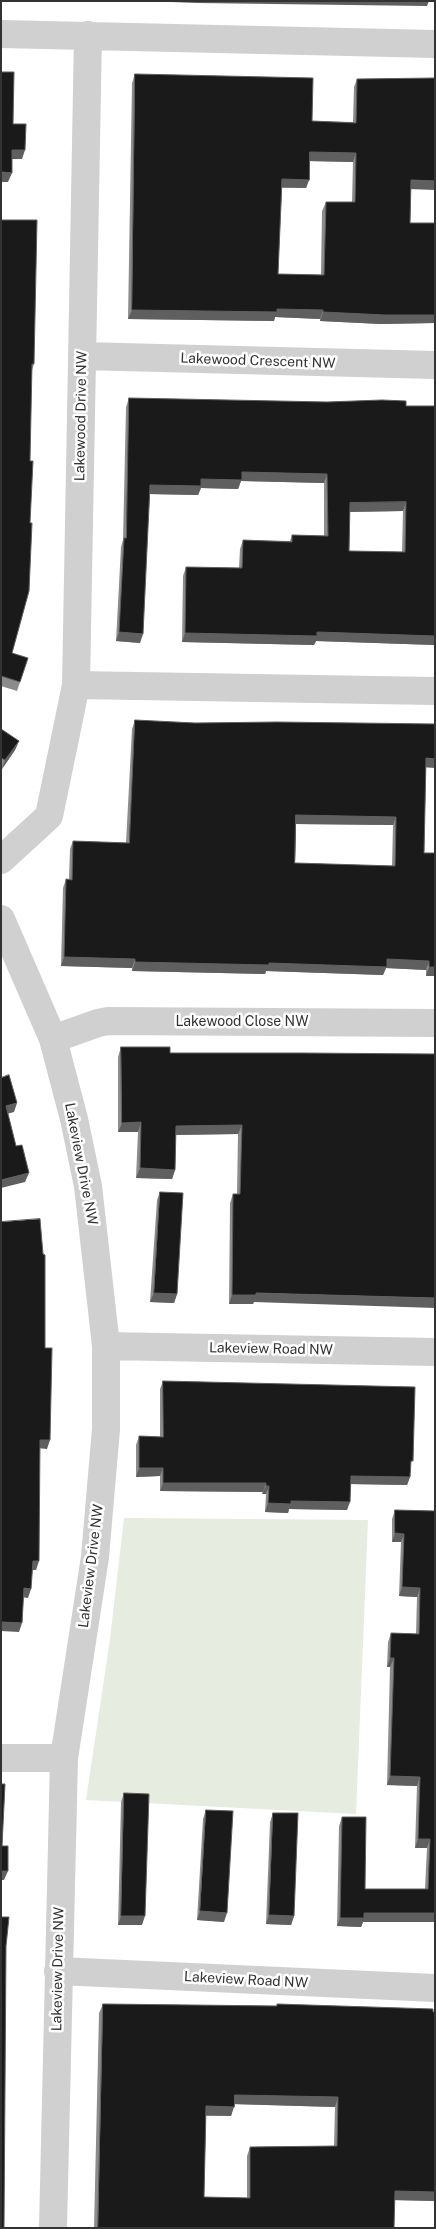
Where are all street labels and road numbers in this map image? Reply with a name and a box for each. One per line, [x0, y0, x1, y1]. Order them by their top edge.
street label: Lakewood Crescent NW [180, 350, 336, 372]
street label: Lakewood Drive NW [71, 351, 91, 481]
street label: Lakewood Close NW [175, 1014, 309, 1030]
street label: Lakeview Drive NW [61, 1101, 101, 1227]
street label: Lakeview Road NW [209, 1340, 333, 1358]
street label: Lakeview Drive NW [75, 1503, 107, 1629]
street label: Lakeview Drive NW [49, 1907, 67, 2031]
street label: Lakeview Road NW [184, 1968, 308, 1992]

